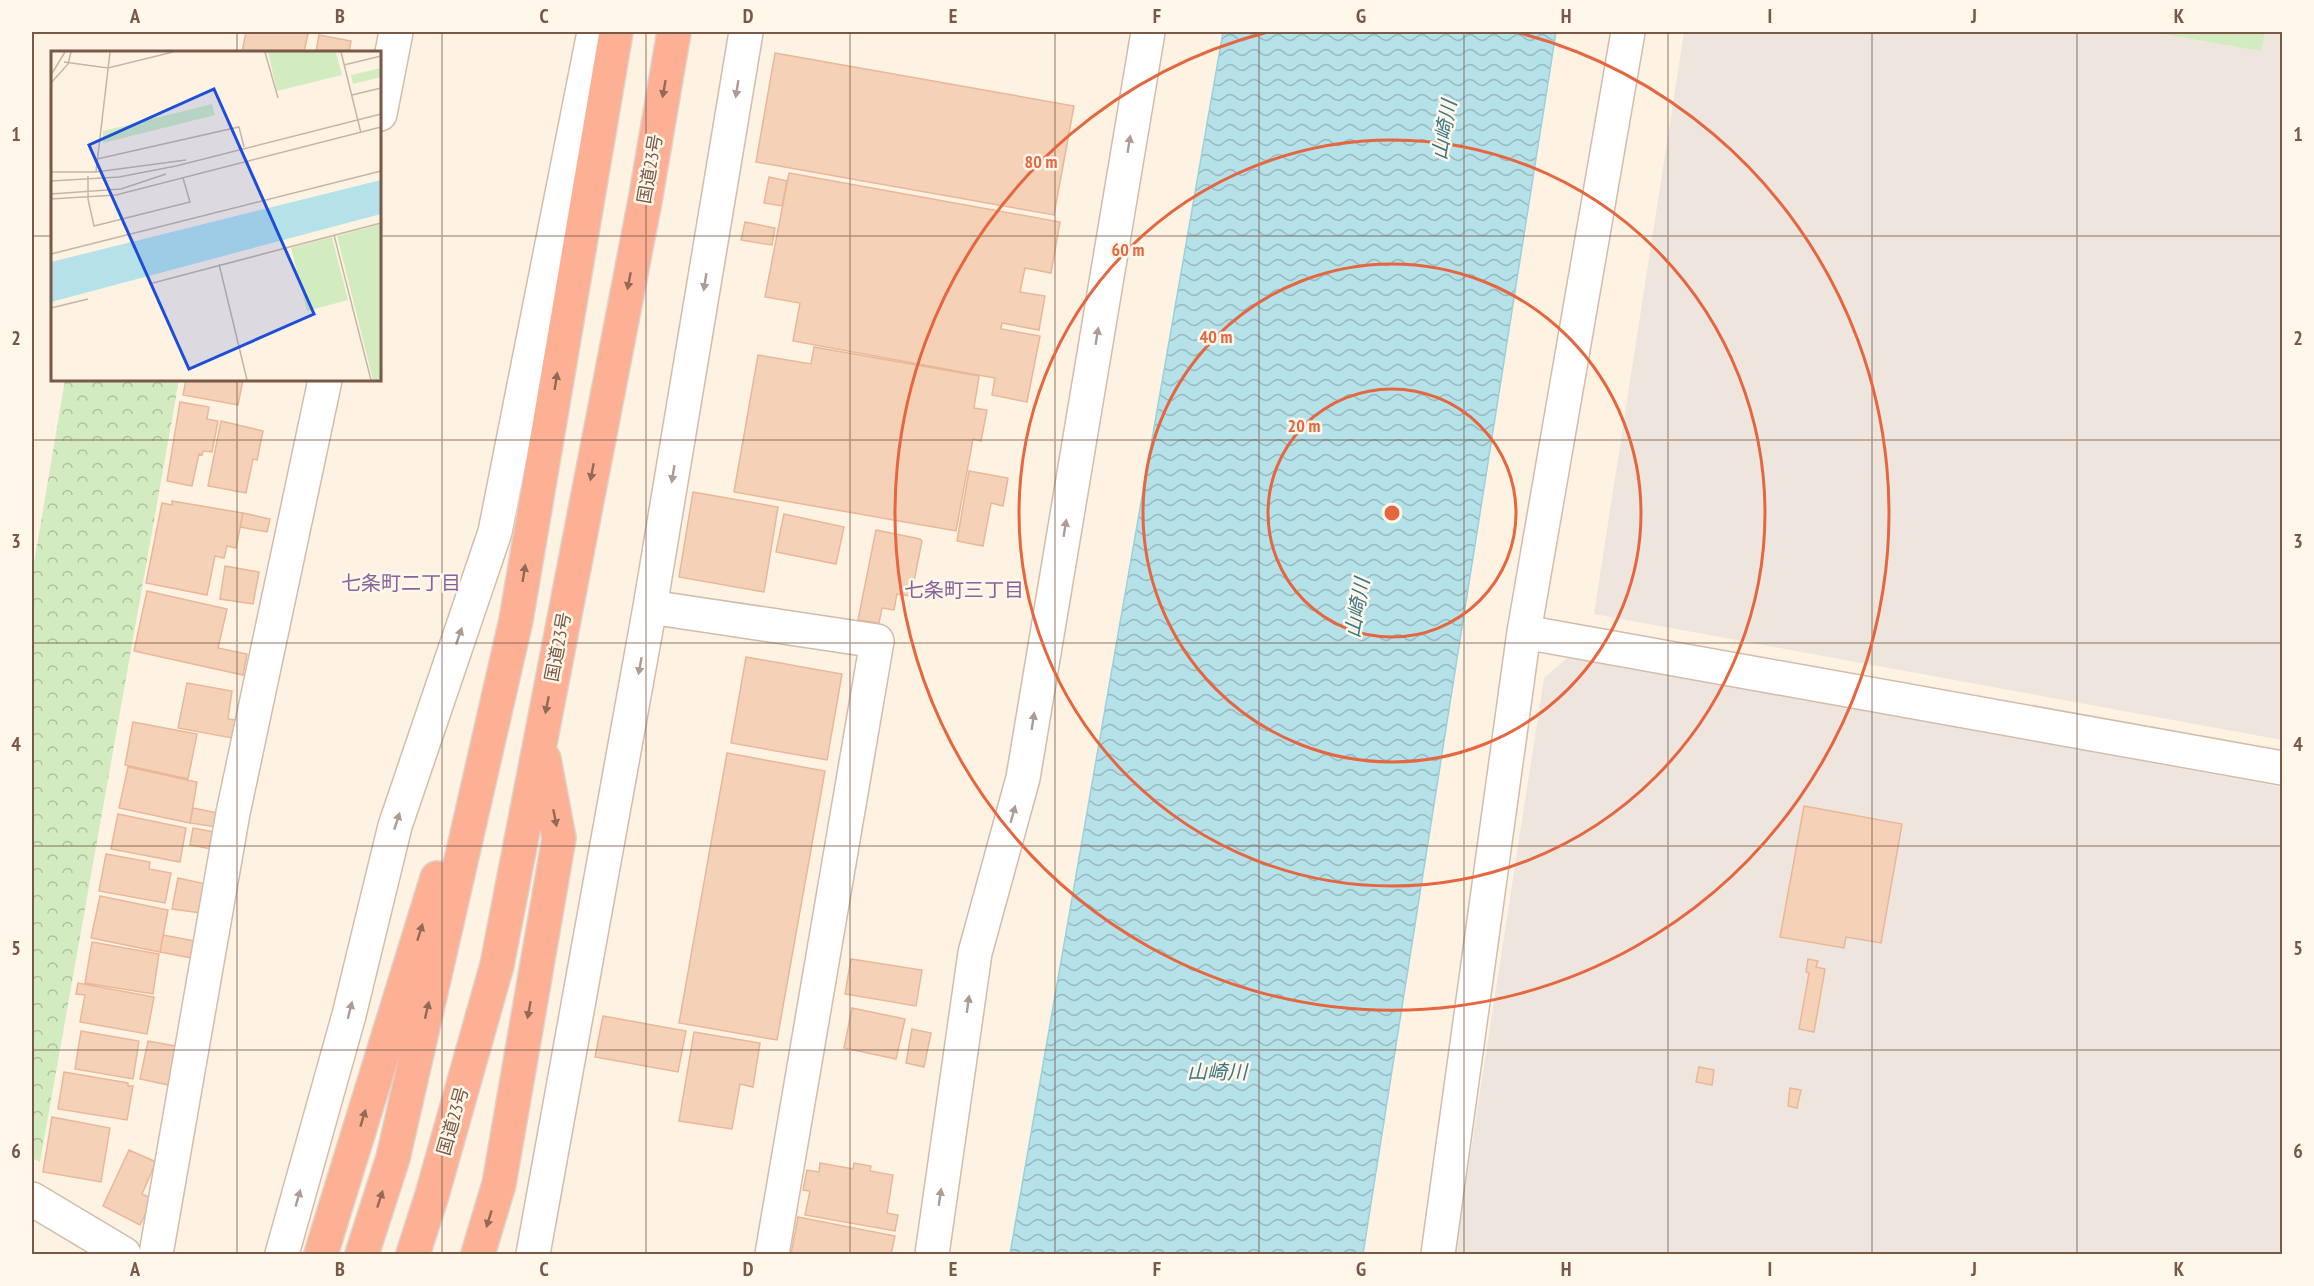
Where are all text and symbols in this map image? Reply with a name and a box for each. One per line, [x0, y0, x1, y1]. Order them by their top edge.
text: A [129, 3, 141, 29]
text: B [335, 3, 345, 29]
text: C [539, 3, 549, 29]
text: D [743, 3, 754, 29]
text: E [949, 3, 957, 29]
text: F [1153, 3, 1161, 29]
text: G [1356, 3, 1366, 29]
text: H [1561, 3, 1571, 29]
text: I [1768, 3, 1772, 29]
text: J [1970, 3, 1977, 29]
text: K [2174, 3, 2185, 29]
inset map [51, 51, 381, 381]
one-way arrow [659, 80, 668, 99]
one-way arrow [732, 80, 741, 99]
water label: 山崎川 [1426, 96, 1462, 162]
text: 1 [11, 121, 21, 147]
text: 1 [2293, 121, 2303, 147]
street label: 国道23号 [632, 132, 667, 205]
one-way arrow [1125, 134, 1134, 153]
text: 80 m [1025, 150, 1057, 173]
text: 60 m [1112, 238, 1144, 261]
one-way arrow [624, 272, 633, 291]
one-way arrow [700, 272, 709, 291]
text: 2 [11, 325, 21, 351]
text: 40 m [1200, 325, 1232, 348]
text: 2 [2293, 325, 2303, 351]
one-way arrow [1093, 326, 1102, 345]
one-way arrow [552, 371, 561, 390]
text: 20 m [1288, 414, 1320, 437]
one-way arrow [587, 463, 596, 482]
one-way arrow [668, 465, 677, 484]
centre of rings [1382, 503, 1402, 523]
one-way arrow [1061, 519, 1070, 538]
text: 3 [11, 528, 21, 554]
text: 3 [2293, 528, 2303, 554]
one-way arrow [520, 564, 529, 583]
district label: 七条町二丁目 [341, 570, 461, 596]
water label: 山崎川 [1339, 574, 1375, 640]
district label: 七条町三丁目 [904, 577, 1024, 603]
street label: 国道23号 [540, 610, 575, 684]
one-way arrow [455, 627, 465, 645]
one-way arrow [635, 657, 644, 676]
one-way arrow [542, 696, 551, 715]
one-way arrow [1028, 711, 1037, 730]
text: 4 [11, 731, 21, 757]
text: 4 [2293, 731, 2303, 757]
one-way arrow [1009, 805, 1018, 823]
one-way arrow [551, 809, 560, 828]
one-way arrow [393, 812, 402, 830]
one-way arrow [416, 923, 425, 941]
text: 5 [11, 935, 21, 961]
text: 5 [2293, 935, 2303, 961]
one-way arrow [963, 994, 972, 1013]
one-way arrow [422, 1000, 432, 1019]
one-way arrow [346, 1001, 356, 1020]
one-way arrow [524, 1001, 533, 1020]
water label: 山崎川 [1187, 1059, 1249, 1085]
street label: 国道23号 [432, 1084, 473, 1158]
one-way arrow [359, 1109, 368, 1127]
text: 6 [11, 1138, 21, 1164]
text: 6 [2293, 1138, 2303, 1164]
one-way arrow [936, 1187, 945, 1206]
one-way arrow [294, 1189, 303, 1207]
one-way arrow [376, 1190, 385, 1208]
one-way arrow [484, 1210, 493, 1228]
text: A [129, 1256, 141, 1282]
text: B [335, 1256, 345, 1282]
text: C [539, 1256, 549, 1282]
text: D [743, 1256, 754, 1282]
text: E [949, 1256, 957, 1282]
text: F [1153, 1256, 1161, 1282]
text: G [1356, 1256, 1366, 1282]
text: H [1561, 1256, 1571, 1282]
text: I [1768, 1256, 1772, 1282]
text: J [1970, 1256, 1977, 1282]
text: K [2174, 1256, 2185, 1282]

